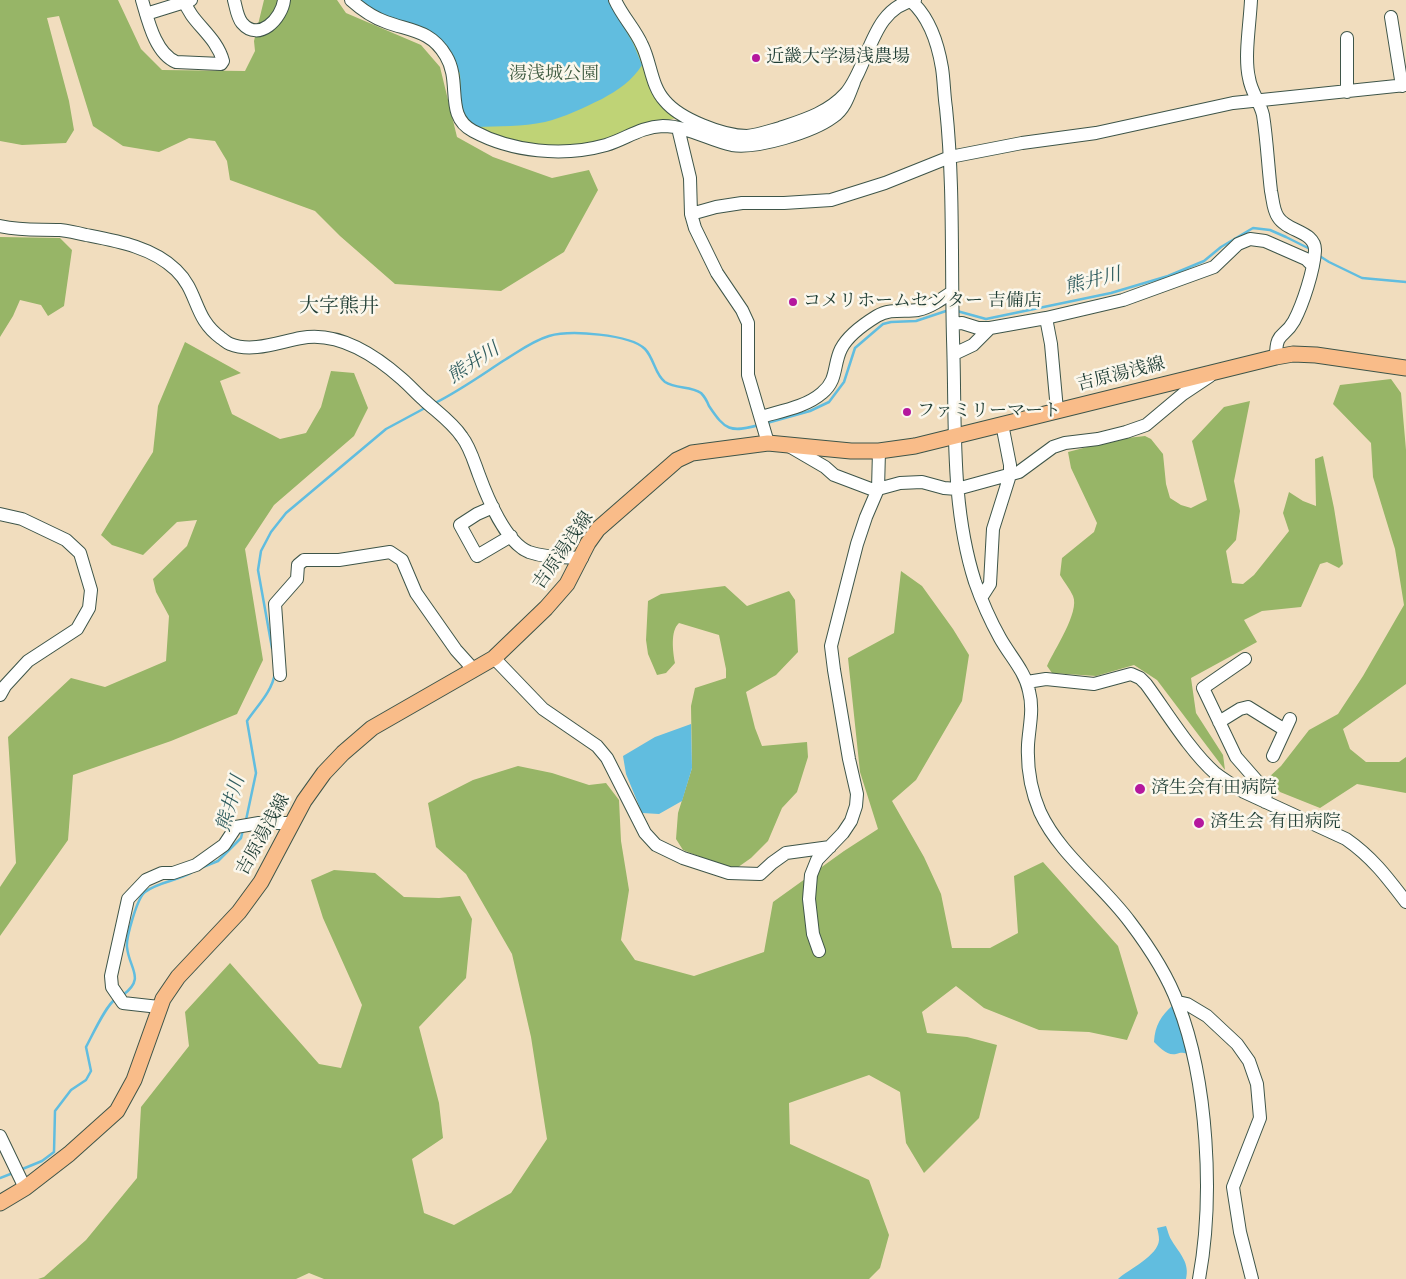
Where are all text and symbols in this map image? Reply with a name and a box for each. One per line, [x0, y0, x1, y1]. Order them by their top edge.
place label: 近畿大学湯浅農場 [766, 47, 910, 69]
marker: 近畿大学湯浅農場 [750, 52, 762, 64]
park label: 湯浅城公園 [509, 64, 599, 86]
water label: 熊井川 [1063, 264, 1123, 300]
place label: コメリホームセンター 吉備店 [803, 291, 1042, 313]
district label: 大字熊井 [299, 295, 379, 319]
marker: コメリホームセンター 吉備店 [787, 296, 799, 308]
water label: 熊井川 [444, 339, 504, 389]
street label: 吉原湯浅線 [1075, 354, 1167, 396]
place label: ファミリーマート [917, 401, 1061, 423]
marker: ファミリーマート [901, 406, 913, 418]
street label: 吉原湯浅線 [529, 508, 599, 594]
water label: 熊井川 [213, 773, 251, 835]
place label: 済生会有田病院 [1151, 778, 1277, 800]
marker: 済生会有田病院 [1133, 782, 1147, 796]
street label: 吉原湯浅線 [233, 790, 295, 880]
place label: 済生会 有田病院 [1210, 812, 1341, 834]
marker: 済生会 有田病院 [1192, 816, 1206, 830]

